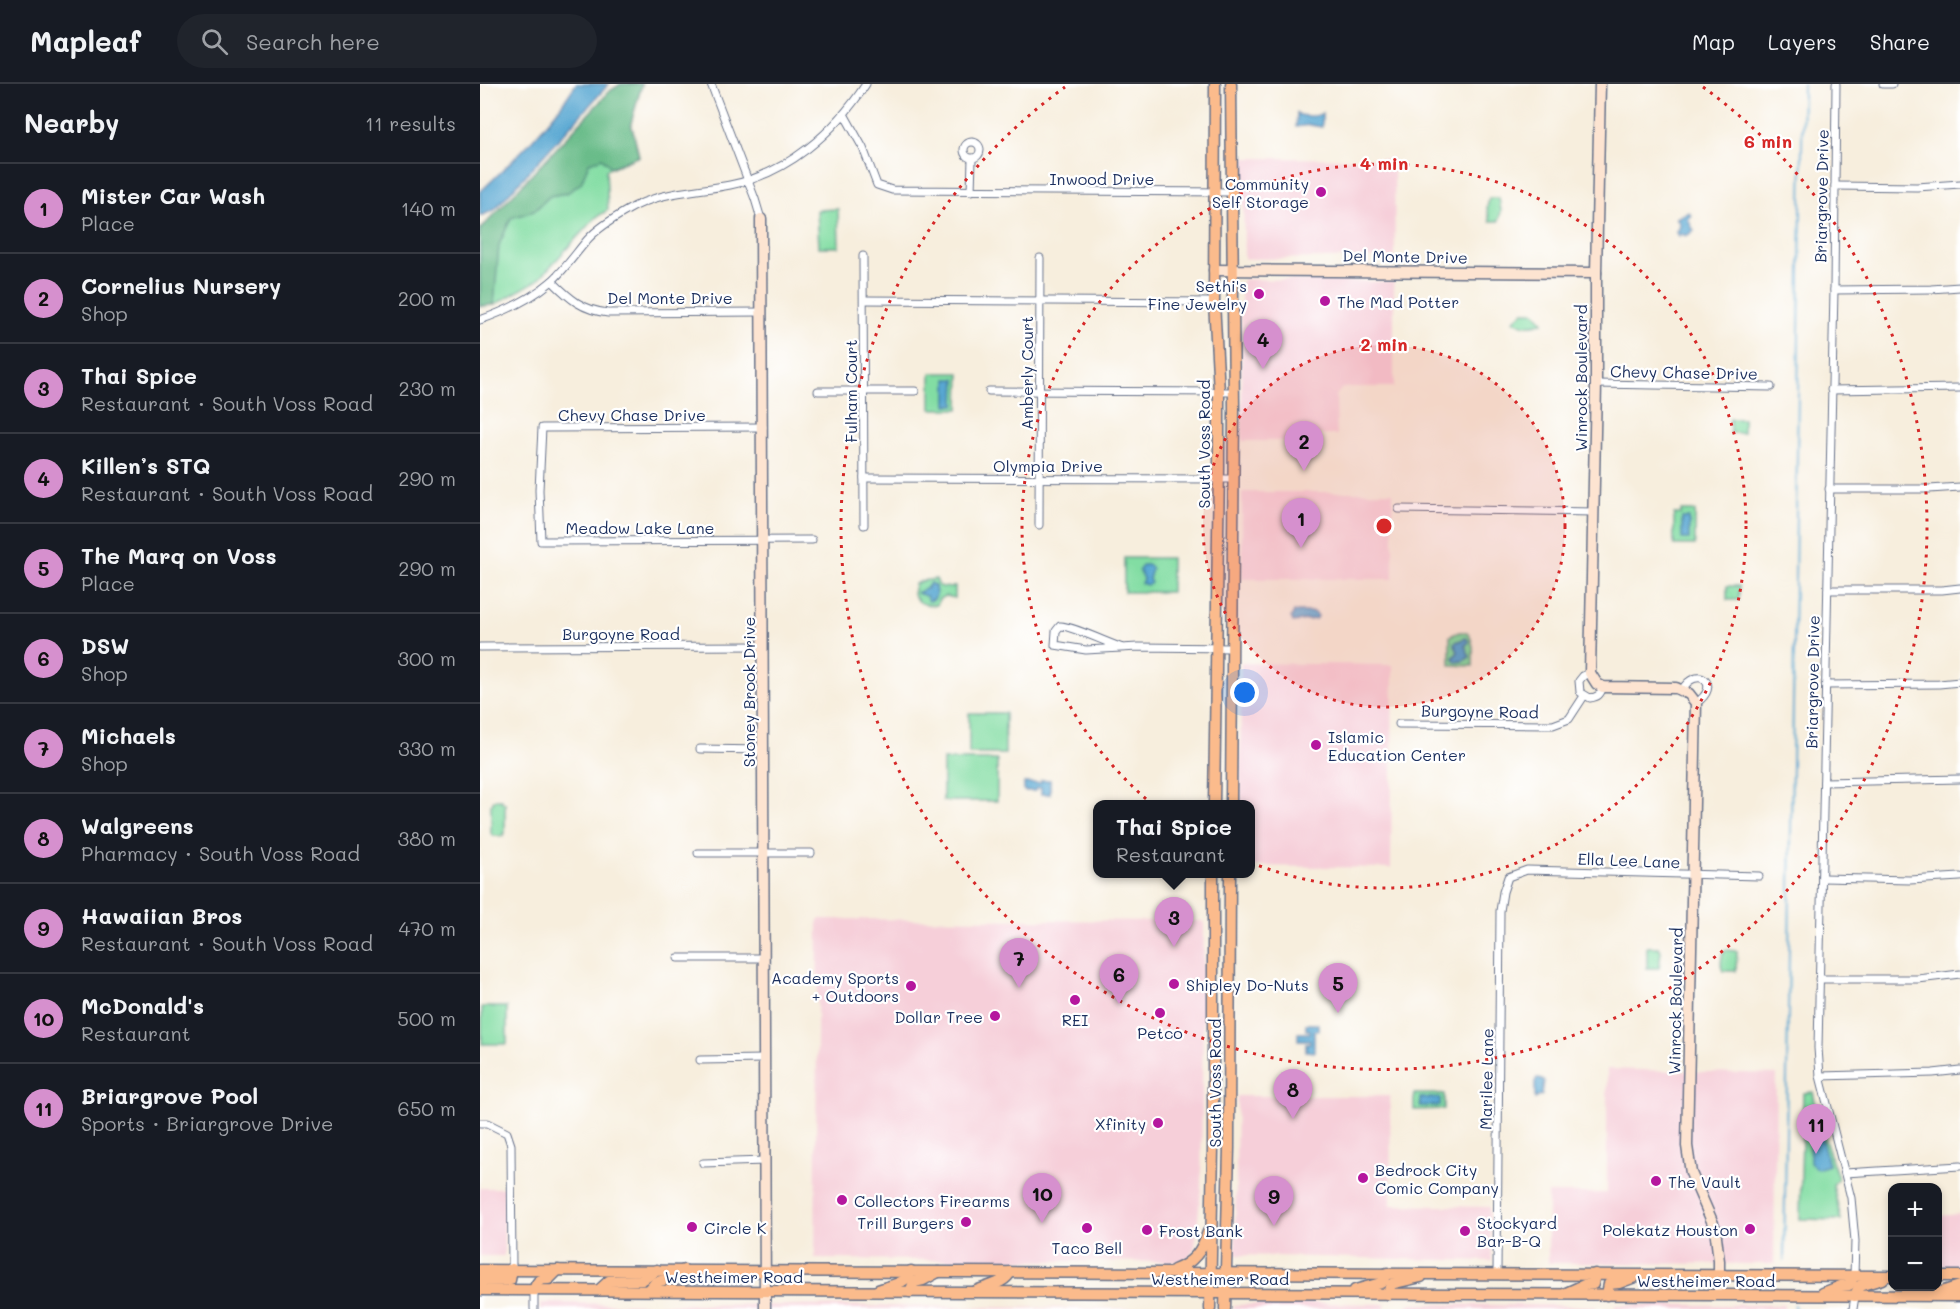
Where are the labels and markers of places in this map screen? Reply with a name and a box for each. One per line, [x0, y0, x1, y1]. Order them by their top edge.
place label: Community Self Storage [1212, 173, 1309, 212]
marker: Community Self Storage [1314, 185, 1328, 199]
place label: Sethi's Fine Jewelry [1148, 275, 1247, 314]
marker: Sethi's Fine Jewelry [1252, 287, 1266, 301]
place label: The Mad Potter [1337, 291, 1459, 312]
marker: The Mad Potter [1318, 294, 1332, 308]
pin: 4 [1244, 320, 1282, 369]
pin: 2 [1284, 422, 1324, 471]
pin: 1 [1282, 498, 1320, 548]
centre of rings [1374, 516, 1394, 536]
place label: Islamic Education Center [1328, 726, 1466, 765]
marker: Islamic Education Center [1309, 738, 1323, 752]
pin: 3 [1154, 898, 1194, 947]
pin: 7 [1000, 938, 1038, 988]
pin: 6 [1100, 954, 1138, 1004]
pin: 5 [1318, 964, 1358, 1013]
place label: Academy Sports + Outdoors [771, 967, 899, 1006]
place label: Shipley Do-Nuts [1186, 974, 1309, 995]
marker: Shipley Do-Nuts [1167, 977, 1181, 991]
marker: Academy Sports + Outdoors [904, 979, 918, 993]
marker: REI [1068, 993, 1082, 1007]
place label: Dollar Tree [895, 1006, 983, 1027]
marker: Petco [1153, 1006, 1167, 1020]
marker: Dollar Tree [988, 1009, 1002, 1023]
place label: REI [1062, 1009, 1088, 1030]
place label: Petco [1137, 1022, 1183, 1043]
pin: 8 [1274, 1070, 1312, 1119]
pin: 11 [1796, 1104, 1836, 1154]
place label: Xfinity [1095, 1113, 1146, 1134]
marker: Xfinity [1151, 1116, 1165, 1130]
place label: Bedrock City Comic Company [1375, 1159, 1499, 1198]
marker: Bedrock City Comic Company [1356, 1171, 1370, 1185]
place label: The Vault [1668, 1171, 1741, 1192]
pin: 10 [1022, 1174, 1062, 1223]
marker: The Vault [1649, 1174, 1663, 1188]
pin: 9 [1254, 1176, 1294, 1226]
place label: Collectors Firearms [854, 1190, 1010, 1211]
marker: Collectors Firearms [835, 1193, 849, 1207]
place label: Trill Burgers [857, 1212, 954, 1233]
place label: Stockyard Bar-B-Q [1477, 1212, 1557, 1251]
marker: Trill Burgers [959, 1215, 973, 1229]
place label: Circle K [704, 1217, 767, 1238]
place label: Polekatz Houston [1602, 1219, 1738, 1240]
marker: Circle K [685, 1220, 699, 1234]
place label: Frost Bank [1159, 1220, 1243, 1241]
marker: Taco Bell [1080, 1221, 1094, 1235]
marker: Polekatz Houston [1743, 1222, 1757, 1236]
marker: Frost Bank [1140, 1223, 1154, 1237]
marker: Stockyard Bar-B-Q [1458, 1224, 1472, 1238]
place label: Taco Bell [1052, 1237, 1122, 1258]

